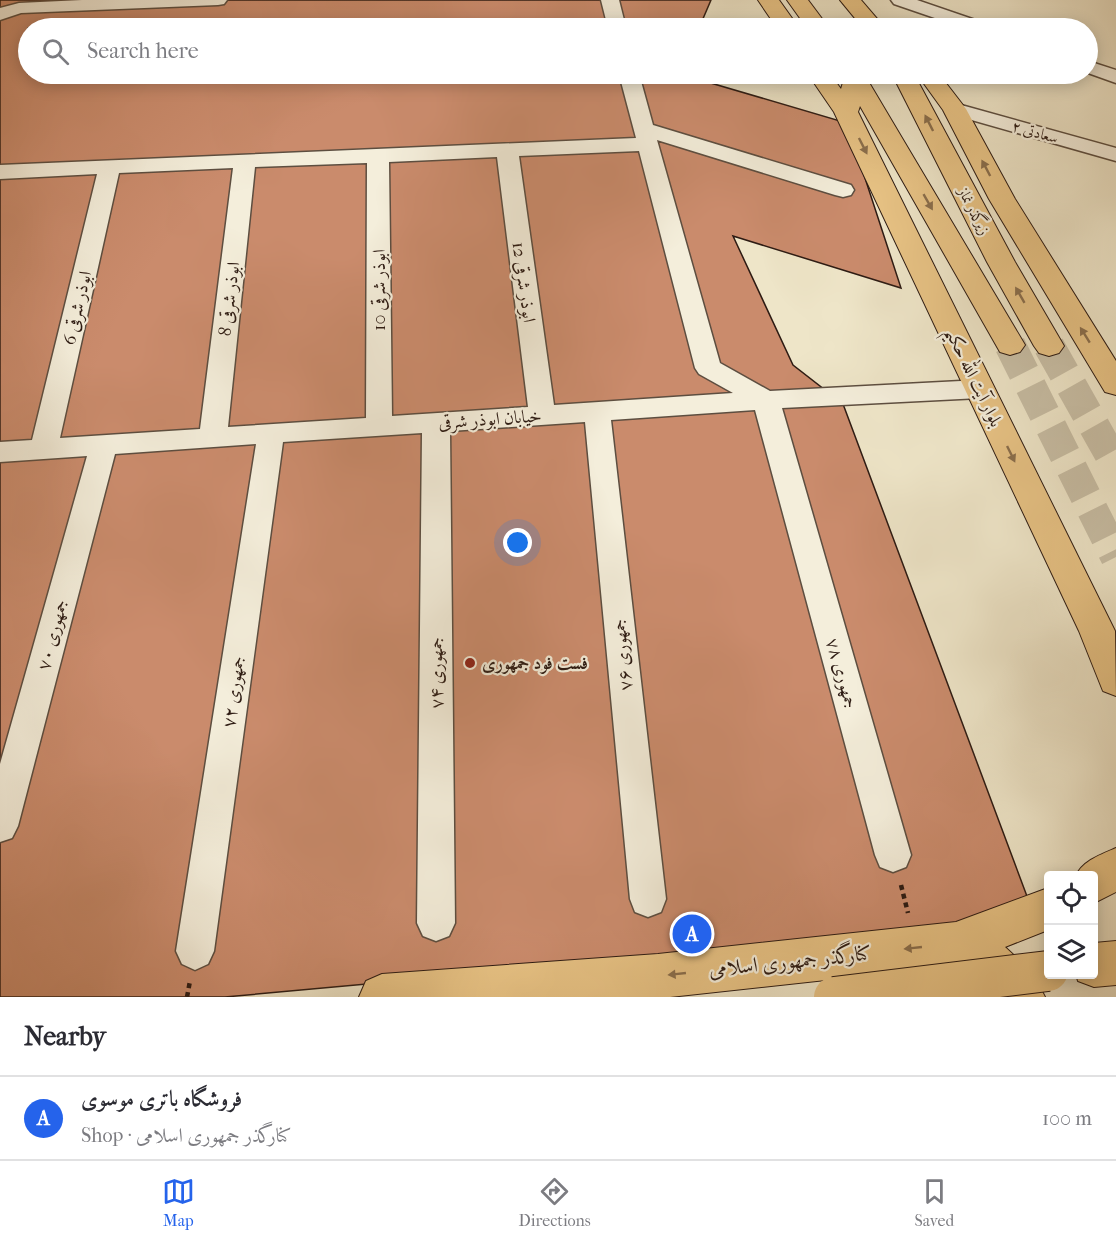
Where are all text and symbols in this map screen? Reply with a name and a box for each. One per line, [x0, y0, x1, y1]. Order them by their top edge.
search box [18, 18, 1098, 84]
icon: search [39, 35, 72, 68]
text: Search here [87, 38, 199, 64]
one-way arrow [924, 114, 934, 131]
street label: سعادتی ۲ [1010, 117, 1060, 147]
one-way arrow [858, 137, 868, 154]
one-way arrow [981, 159, 991, 176]
street label: زیرگذر نماز [953, 181, 995, 238]
one-way arrow [922, 194, 933, 210]
street label: ابوذر شرقی 12 [506, 240, 540, 324]
street label: ابوذر شرقی 10 [369, 249, 391, 331]
street label: ابوذر شرقی 8 [215, 261, 245, 337]
street label: ابوذر شرقی 6 [59, 269, 97, 347]
one-way arrow [1014, 287, 1025, 303]
street label: بلوار آیت الله حکیم [934, 322, 1010, 434]
one-way arrow [1080, 327, 1091, 343]
street label: خیابان ابوذر شرقی [438, 405, 543, 435]
one-way arrow [1006, 446, 1015, 463]
your location [503, 528, 532, 557]
street label: جمهوری ۷۰ [33, 598, 72, 673]
street label: جمهوری ۷۶ [608, 618, 637, 692]
street label: جمهوری ۷۸ [821, 636, 862, 711]
street label: جمهوری ۷۴ [426, 637, 447, 709]
place label: فست فود جمهوری [482, 653, 588, 674]
street label: جمهوری ۷۲ [218, 655, 249, 729]
marker: فست فود جمهوری [463, 656, 477, 670]
map controls [1044, 871, 1098, 979]
button: locate [1044, 871, 1098, 925]
pin: A [672, 912, 712, 956]
button: layers [1044, 925, 1098, 979]
street label: کنارگذر جمهوری اسلامی [707, 938, 873, 982]
one-way arrow [903, 943, 922, 953]
one-way arrow [667, 969, 686, 978]
text: Nearby [24, 1021, 106, 1052]
text: فروشگاه باتری موسوی [81, 1086, 242, 1112]
text: A [37, 1107, 50, 1130]
text: 100 m [1042, 1107, 1092, 1130]
text: Shop · کنارگذر جمهوری اسلامی [81, 1124, 292, 1147]
tab: Map [162, 1175, 195, 1230]
tab: Directions [519, 1175, 591, 1230]
tab: Saved [914, 1175, 954, 1230]

